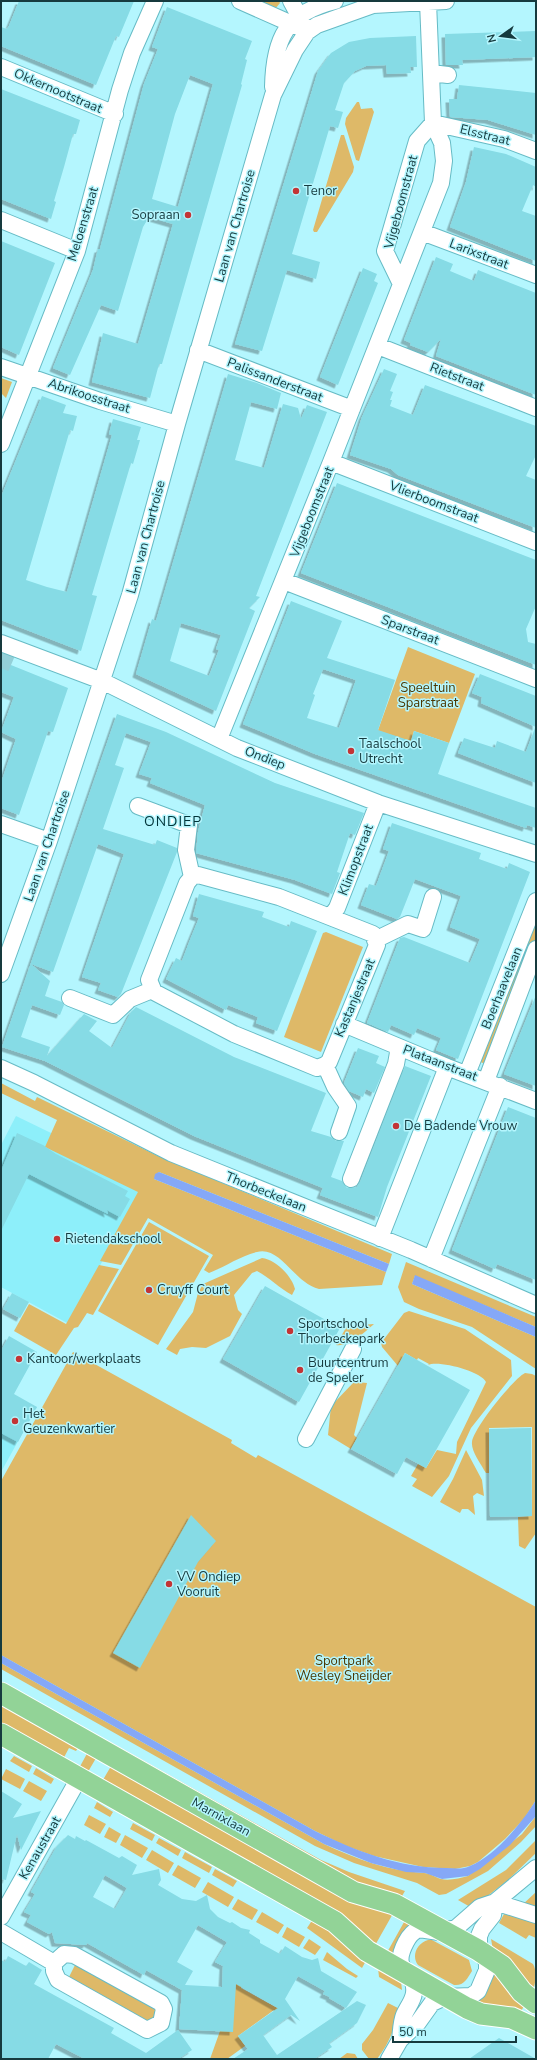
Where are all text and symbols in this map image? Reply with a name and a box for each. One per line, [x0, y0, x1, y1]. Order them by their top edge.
north arrow [481, 16, 521, 56]
text: N [484, 32, 500, 44]
street label: Okkernootstraat [11, 64, 105, 118]
street label: Elsstraat [458, 120, 512, 150]
street label: Vijgeboomstraat [380, 153, 422, 252]
street label: Laan van Chartroise [210, 168, 260, 284]
place label: Tenor [304, 182, 337, 200]
street label: Meloenstraat [63, 184, 103, 263]
marker: Tenor [291, 186, 301, 196]
place label: Sopraan [131, 206, 180, 224]
marker: Sopraan [183, 210, 193, 220]
street label: Larixstraat [447, 234, 512, 274]
street label: Palissanderstraat [225, 353, 326, 407]
street label: Rietstraat [427, 358, 487, 396]
street label: Abrikoosstraat [46, 374, 133, 418]
street label: Vijgeboomstraat [285, 464, 339, 561]
street label: Vlierboomstraat [386, 476, 482, 527]
street label: Laan van Chartroise [122, 478, 170, 596]
street label: Sparstraat [378, 611, 442, 649]
park label: Speeltuin Sparstraat [398, 679, 459, 712]
place label: Taalschool Utrecht [359, 735, 422, 768]
street label: Ondiep [242, 742, 288, 774]
marker: Taalschool Utrecht [346, 746, 356, 756]
street label: Laan van Chartroise [20, 788, 74, 904]
district label: ONDIEP [144, 812, 202, 831]
street label: Klimopstraat [334, 822, 378, 898]
street label: Boerhaavelaan [477, 944, 527, 1032]
street label: Kastanjestraat [330, 956, 380, 1040]
street label: Plataanstraat [400, 1041, 480, 1086]
place label: De Badende Vrouw [404, 1117, 518, 1135]
marker: De Badende Vrouw [391, 1121, 401, 1131]
street label: Thorbeckelaan [223, 1168, 309, 1216]
place label: Rietendakschool [65, 1230, 161, 1248]
marker: Rietendakschool [52, 1234, 62, 1244]
place label: Cruyff Court [157, 1281, 229, 1299]
marker: Cruyff Court [144, 1285, 154, 1295]
place label: Sportschool Thorbeckepark [298, 1315, 385, 1348]
marker: Sportschool Thorbeckepark [285, 1326, 295, 1336]
place label: Kantoor/werkplaats [27, 1350, 141, 1368]
marker: Kantoor/werkplaats [14, 1354, 24, 1364]
place label: Buurtcentrum de Speler [308, 1354, 389, 1387]
marker: Buurtcentrum de Speler [295, 1365, 305, 1375]
place label: Het Geuzenkwartier [23, 1405, 115, 1438]
marker: Het Geuzenkwartier [10, 1416, 20, 1426]
place label: VV Ondiep Vooruit [176, 1568, 241, 1601]
marker: VV Ondiep Vooruit [164, 1579, 174, 1589]
park label: Sportpark Wesley Sneijder [297, 1652, 392, 1685]
street label: Marnixlaan [188, 1793, 254, 1841]
street label: Kenaustraat [15, 1813, 66, 1883]
scale bar [393, 2018, 516, 2044]
text: 50 m [399, 2024, 427, 2040]

